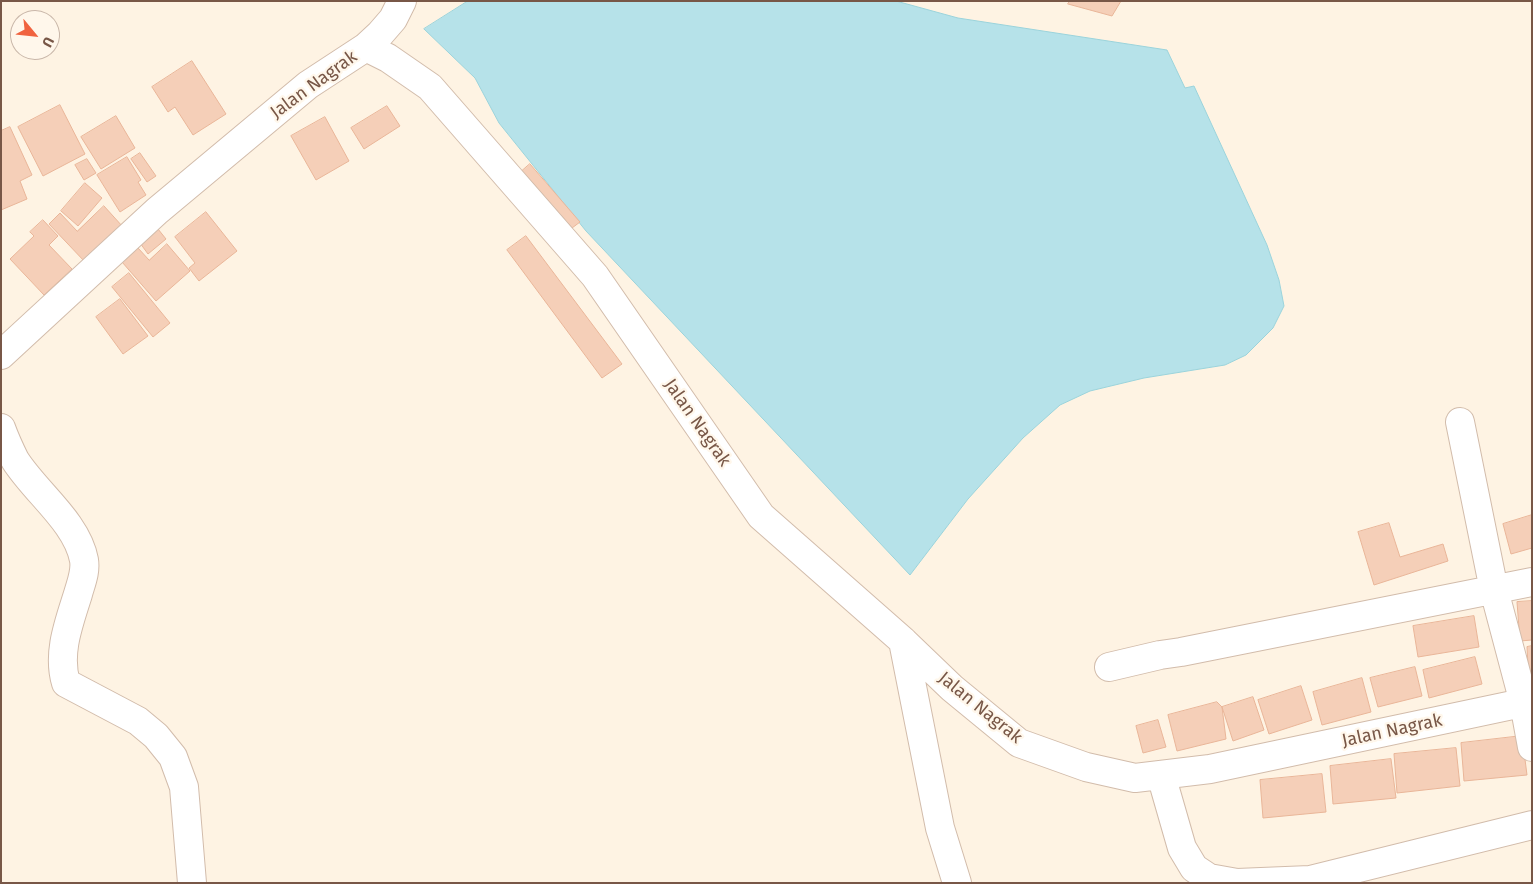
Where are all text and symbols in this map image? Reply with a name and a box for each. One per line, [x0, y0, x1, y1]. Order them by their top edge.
north arrow [10, 10, 60, 60]
text: U [38, 34, 57, 50]
street label: Jalan Nagrak [266, 46, 362, 124]
street label: Jalan Nagrak [659, 375, 735, 471]
street label: Jalan Nagrak [934, 668, 1026, 748]
street label: Jalan Nagrak [1340, 710, 1444, 752]

